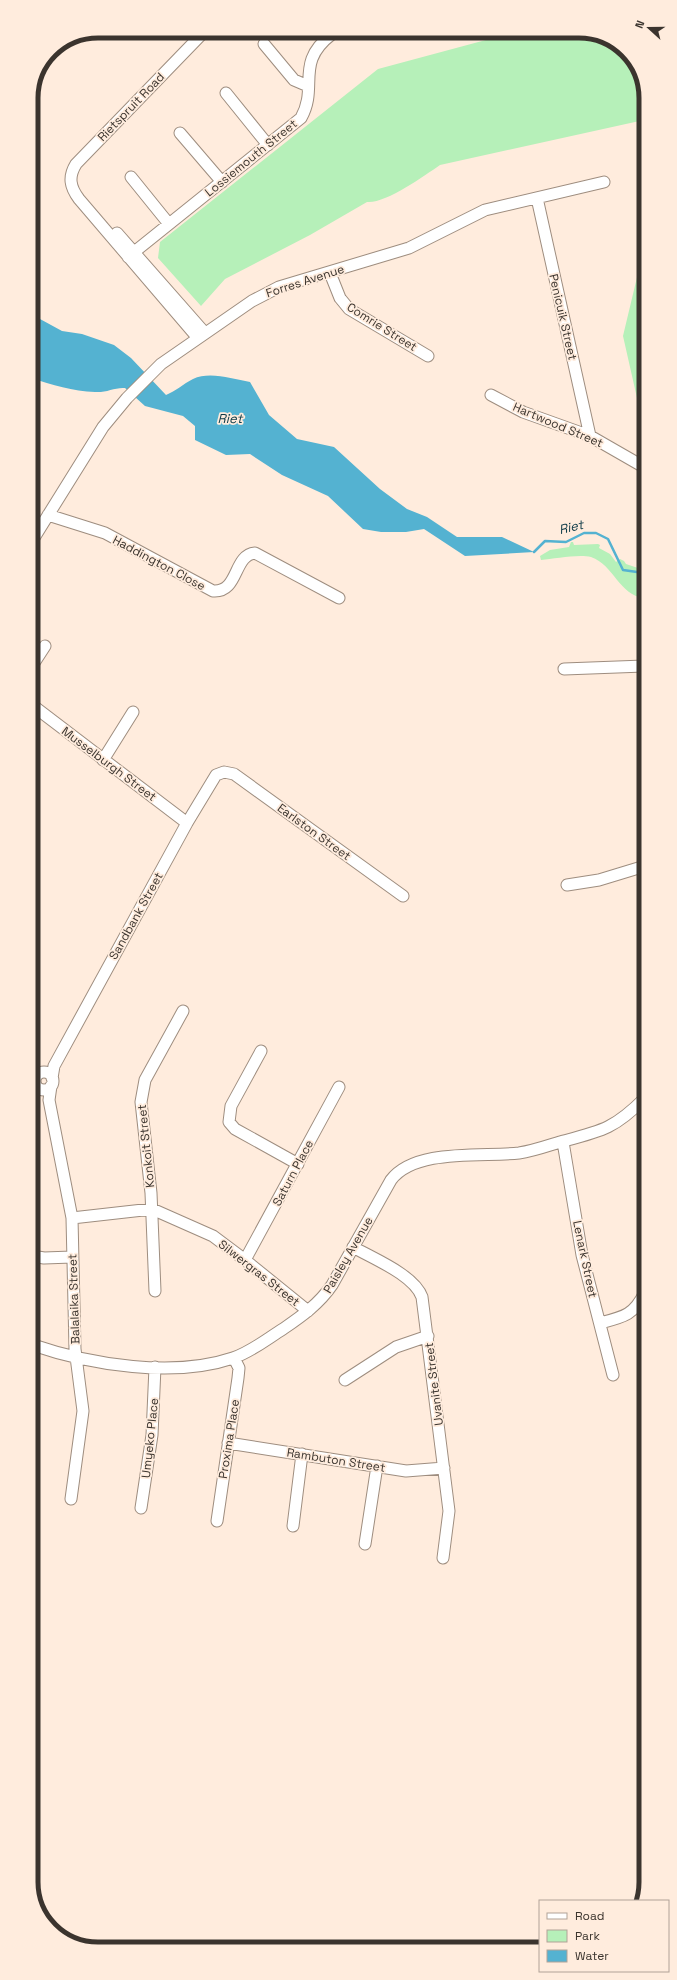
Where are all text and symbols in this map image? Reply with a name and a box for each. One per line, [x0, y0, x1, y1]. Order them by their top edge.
north arrow [629, 8, 669, 48]
text: N [632, 18, 648, 30]
street label: Rietspruit Road [94, 69, 168, 145]
street label: Lossiemouth Street [202, 116, 300, 200]
street label: Forres Avenue [264, 261, 346, 301]
street label: Penicuik Street [545, 272, 581, 362]
street label: Comrie Street [344, 299, 420, 355]
street label: Hartwood Street [510, 399, 606, 451]
water label: Riet [218, 410, 243, 427]
water label: Riet [557, 516, 586, 538]
street label: Haddington Close [110, 532, 208, 594]
street label: Musselburgh Street [58, 723, 160, 805]
street label: Earlston Street [274, 800, 354, 864]
street label: Sandbank Street [105, 869, 167, 963]
street label: Konkoit Street [134, 1104, 158, 1188]
street label: Saturn Place [269, 1137, 317, 1209]
street label: Paisley Avenue [320, 1214, 376, 1296]
street label: Lenark Street [569, 1219, 601, 1299]
street label: Silwergras Street [215, 1236, 303, 1310]
street label: Balalaika Street [64, 1254, 84, 1344]
street label: Uvanite Street [421, 1342, 447, 1426]
street label: Umyeko Place [138, 1397, 162, 1479]
street label: Proxima Place [215, 1398, 243, 1480]
street label: Rambuton Street [286, 1444, 386, 1476]
legend [539, 1900, 669, 1972]
text: Road [575, 1908, 604, 1924]
text: Park [575, 1928, 600, 1944]
text: Water [575, 1948, 609, 1964]

